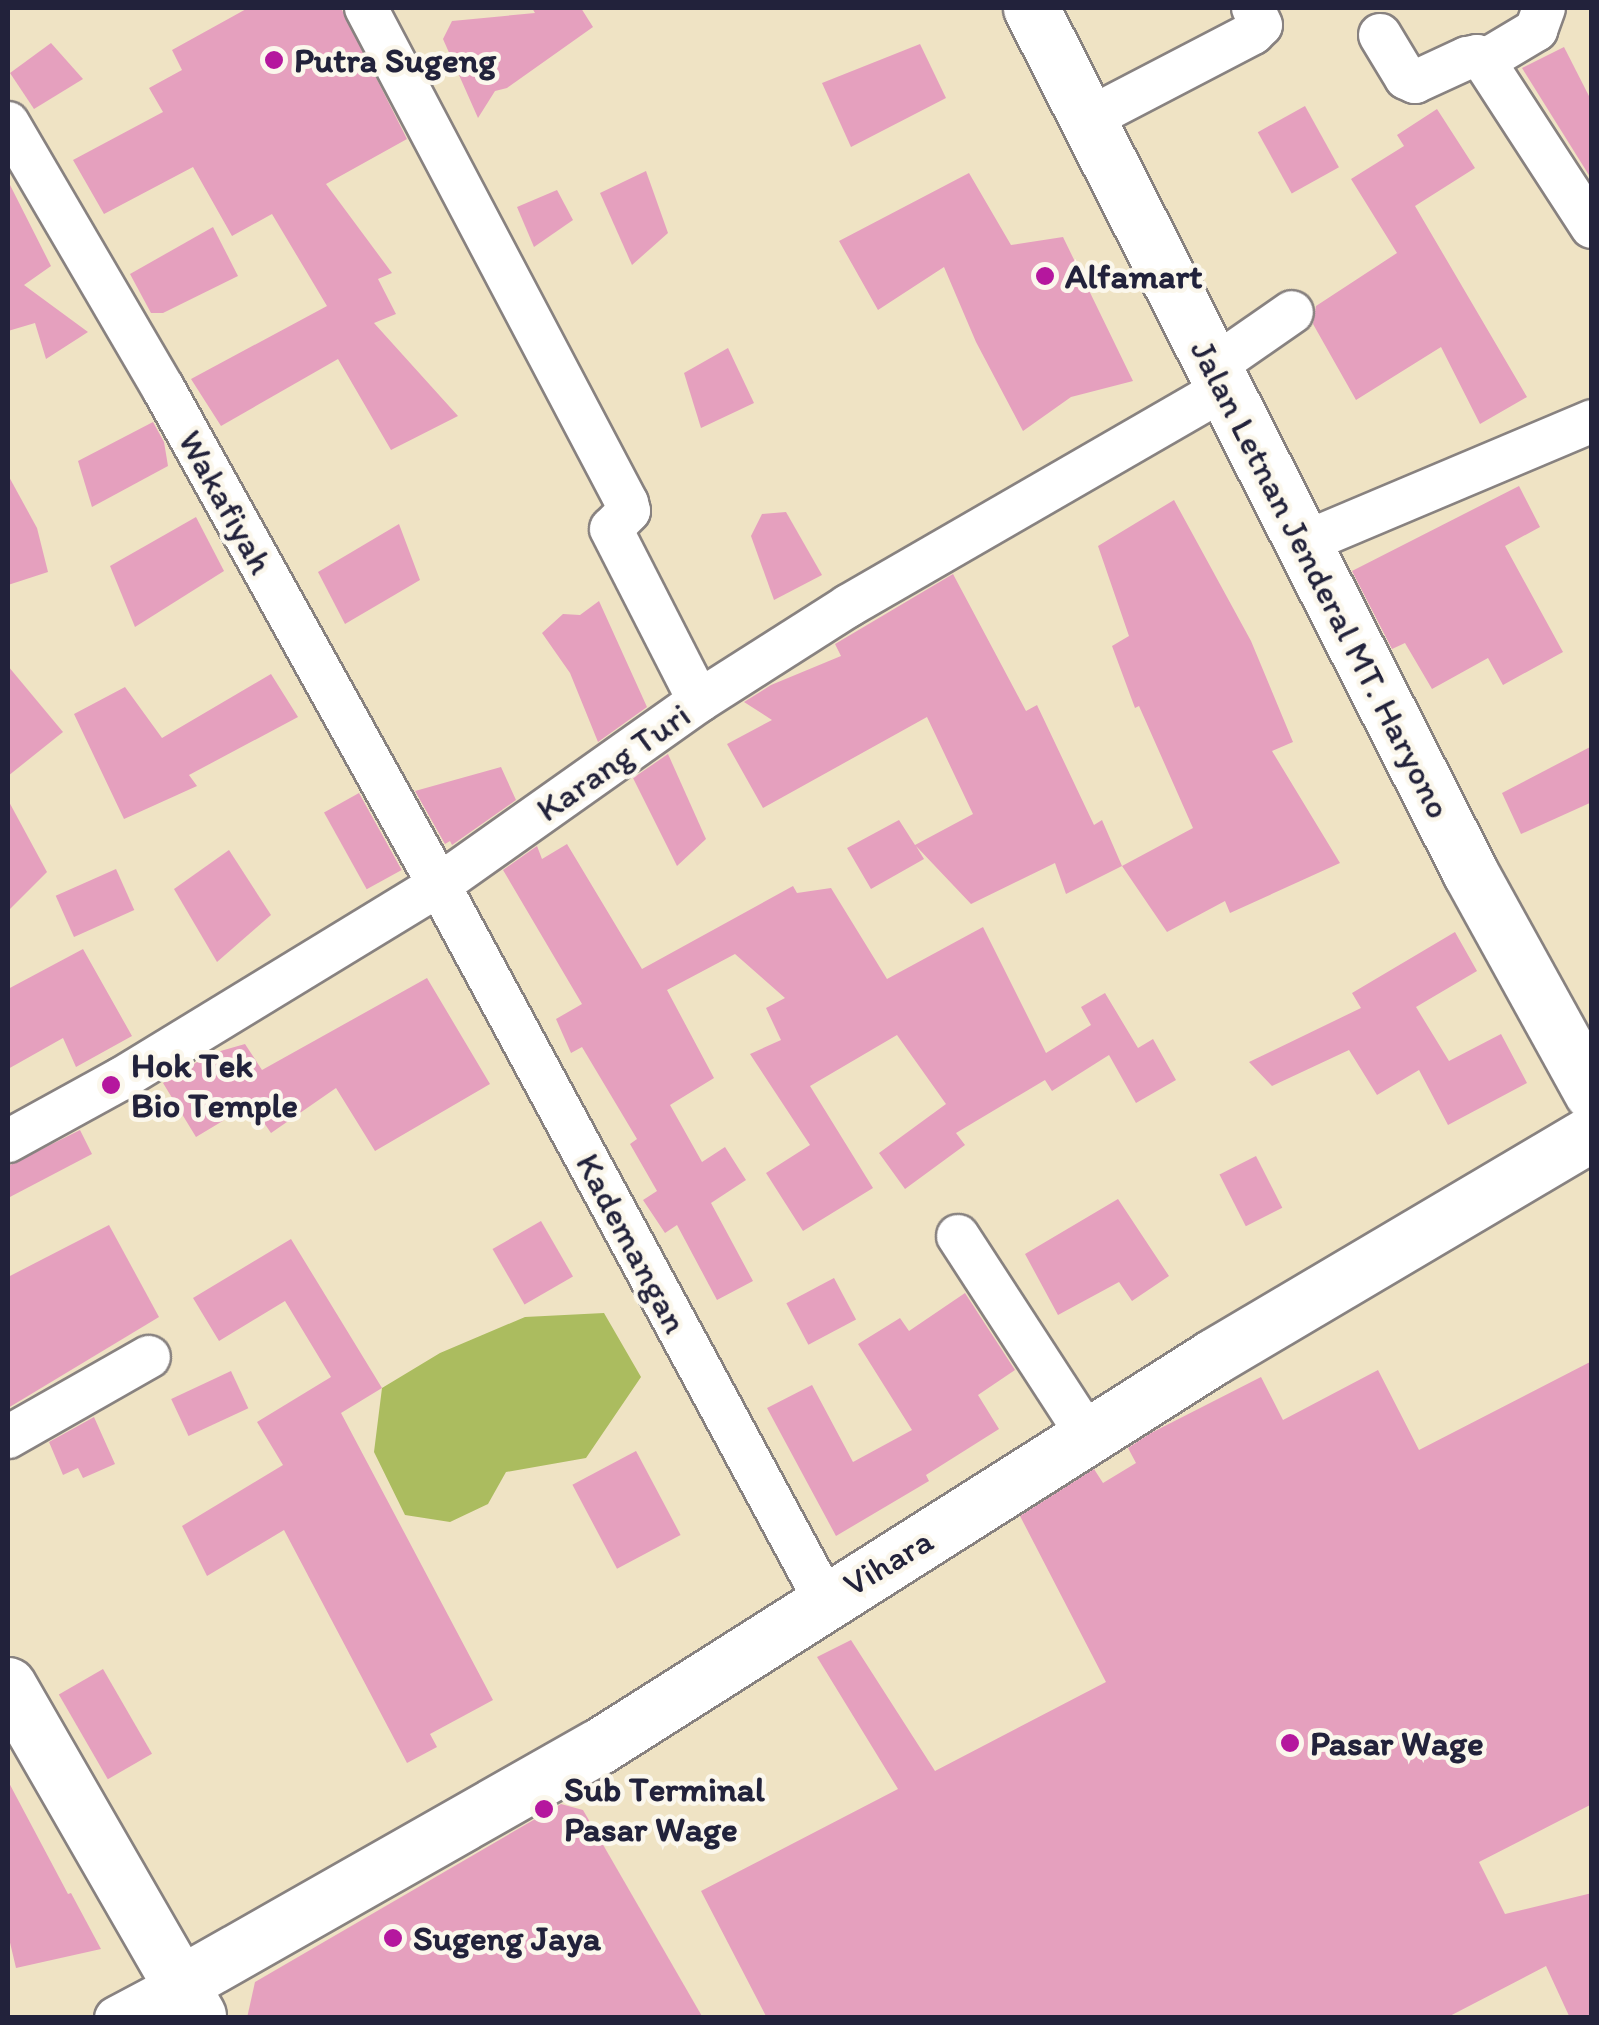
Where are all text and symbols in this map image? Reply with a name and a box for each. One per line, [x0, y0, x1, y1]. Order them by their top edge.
place label: Putra Sugeng [294, 39, 495, 81]
marker: Putra Sugeng [263, 49, 285, 71]
place label: Alfamart [1065, 255, 1202, 297]
marker: Alfamart [1034, 265, 1056, 287]
street label: Jalan Letnan Jenderal MT. Haryono [1182, 333, 1460, 825]
street label: Wakafiyah [169, 423, 283, 581]
street label: Karang Turi [529, 694, 697, 830]
place label: Hok Tek Bio Temple [131, 1044, 294, 1126]
marker: Hok Tek Bio Temple [100, 1074, 122, 1096]
street label: Kademangan [567, 1146, 697, 1340]
street label: Vihara [836, 1519, 940, 1605]
place label: Pasar Wage [1310, 1722, 1482, 1764]
marker: Pasar Wage [1279, 1732, 1301, 1754]
place label: Sub Terminal Pasar Wage [564, 1768, 761, 1850]
marker: Sub Terminal Pasar Wage [533, 1798, 555, 1820]
place label: Sugeng Jaya [413, 1917, 599, 1959]
marker: Sugeng Jaya [382, 1927, 404, 1949]

